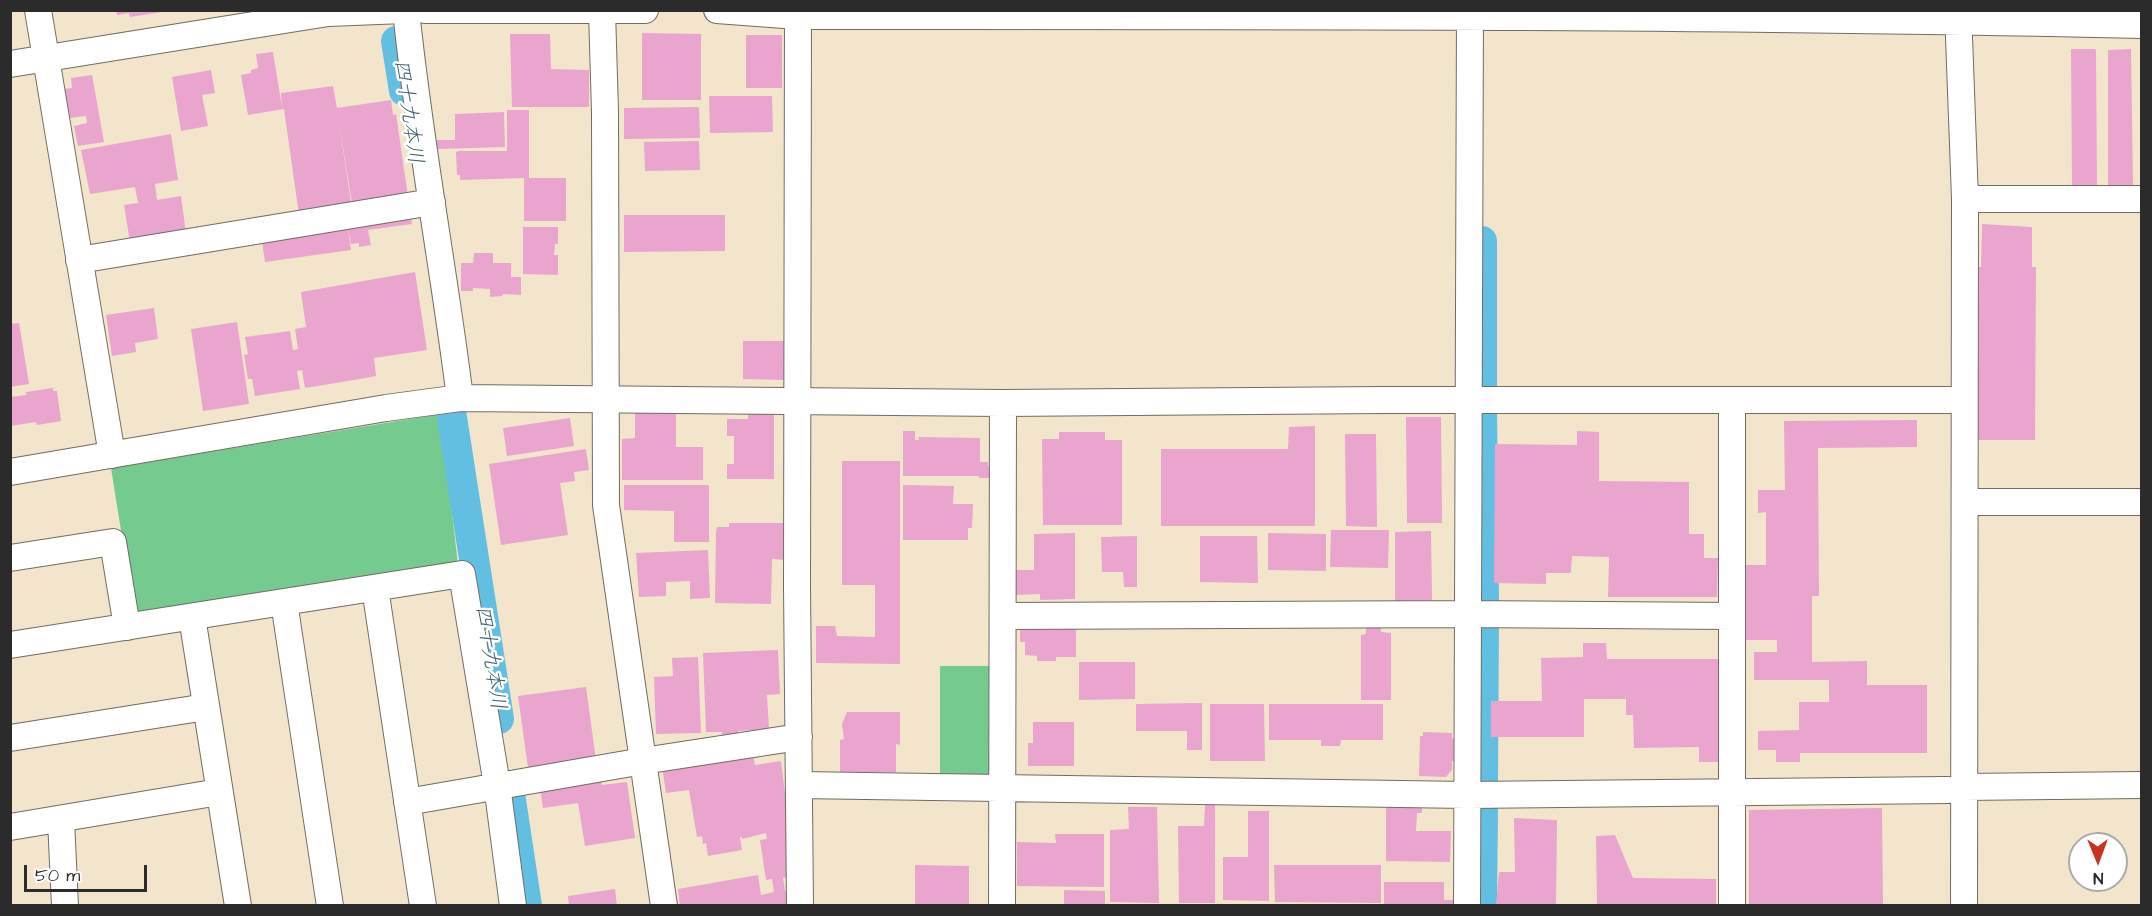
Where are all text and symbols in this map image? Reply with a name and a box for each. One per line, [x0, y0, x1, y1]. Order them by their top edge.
water label: 四十九本川 [387, 58, 427, 166]
water label: 四十九本川 [468, 604, 510, 712]
north arrow [2068, 832, 2128, 892]
scale bar [27, 853, 150, 891]
text: 50 m [35, 863, 80, 888]
text: N [2093, 867, 2103, 889]

